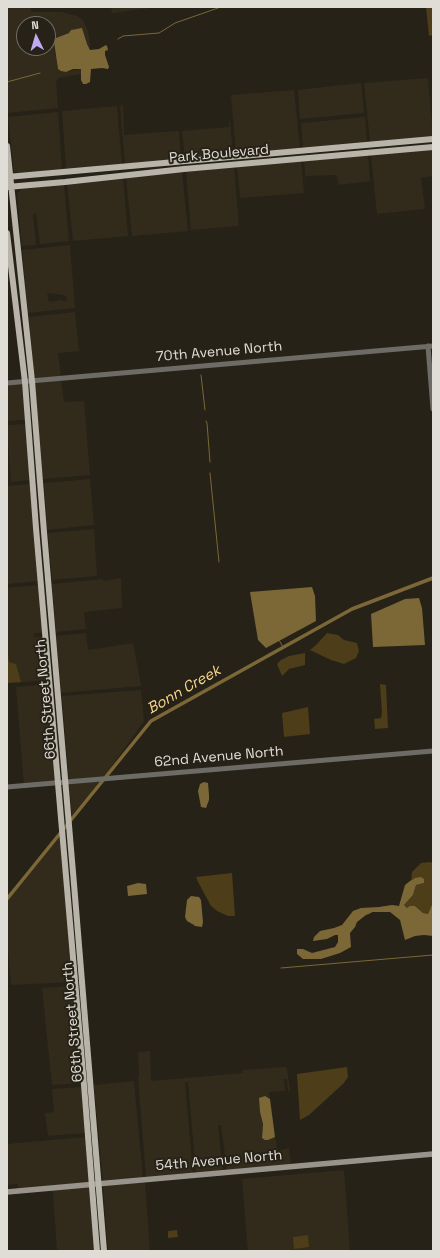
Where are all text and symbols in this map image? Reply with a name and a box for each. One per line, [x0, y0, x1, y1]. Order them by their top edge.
north arrow [16, 16, 56, 56]
text: N [31, 18, 39, 32]
street label: Park Boulevard [168, 141, 270, 167]
street label: 70th Avenue North [155, 338, 283, 366]
street label: 66th Street North [32, 638, 60, 760]
water label: Bonn Creek [144, 662, 224, 718]
street label: 62nd Avenue North [154, 743, 284, 771]
street label: 66th Street North [59, 961, 87, 1083]
street label: 54th Avenue North [155, 1147, 283, 1175]

